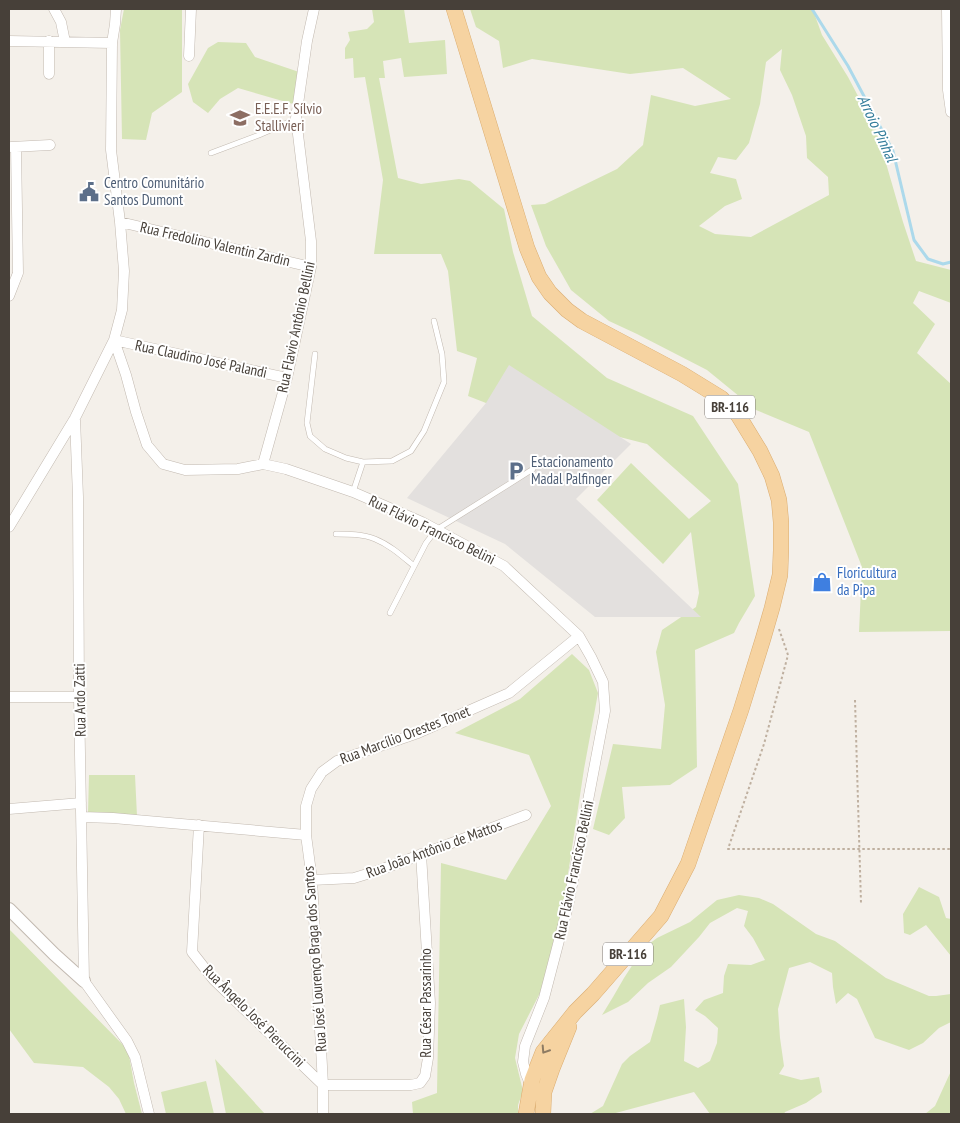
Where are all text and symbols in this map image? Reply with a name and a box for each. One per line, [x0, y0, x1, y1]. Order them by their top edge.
water label: Arroio Pinhal [854, 91, 903, 166]
place label: E.E.E.F. Sílvio Stallivieri [255, 99, 322, 135]
school or university icon: E.E.E.F. Sílvio Stallivieri [229, 107, 251, 129]
place label: Centro Comunitário Santos Dumont [104, 173, 204, 209]
public building icon: Centro Comunitário Santos Dumont [78, 181, 100, 203]
street label: Rua Fredolino Valentin Zardin [138, 217, 292, 270]
street label: Rua Flavio Antônio Bellini [272, 259, 319, 394]
street label: Rua Claudino José Palandi [133, 335, 269, 382]
road number: BR-116 [705, 396, 755, 418]
place label: Estacionamento Madal Palfinger [531, 452, 613, 488]
parking icon: Estacionamento Madal Palfinger [505, 460, 527, 482]
street label: Rua Flávio Francisco Belini [366, 491, 499, 568]
place label: Floricultura da Pipa [837, 563, 897, 599]
shop icon: Floricultura da Pipa [811, 571, 833, 593]
street label: Rua Ardo Zatti [69, 663, 90, 737]
street label: Rua Marcílio Orestes Tonet [337, 701, 473, 768]
street label: Rua Flávio Francisco Bellini [549, 798, 598, 941]
street label: Rua João Antônio de Mattos [363, 815, 504, 882]
street label: Rua José Lourenço Braga dos Santos [299, 865, 330, 1053]
road number: BR-116 [603, 942, 653, 966]
street label: Rua César Passarinho [416, 948, 435, 1058]
street label: Rua Ângelo José Pieruccini [199, 961, 309, 1071]
one-way arrow [542, 1045, 551, 1054]

